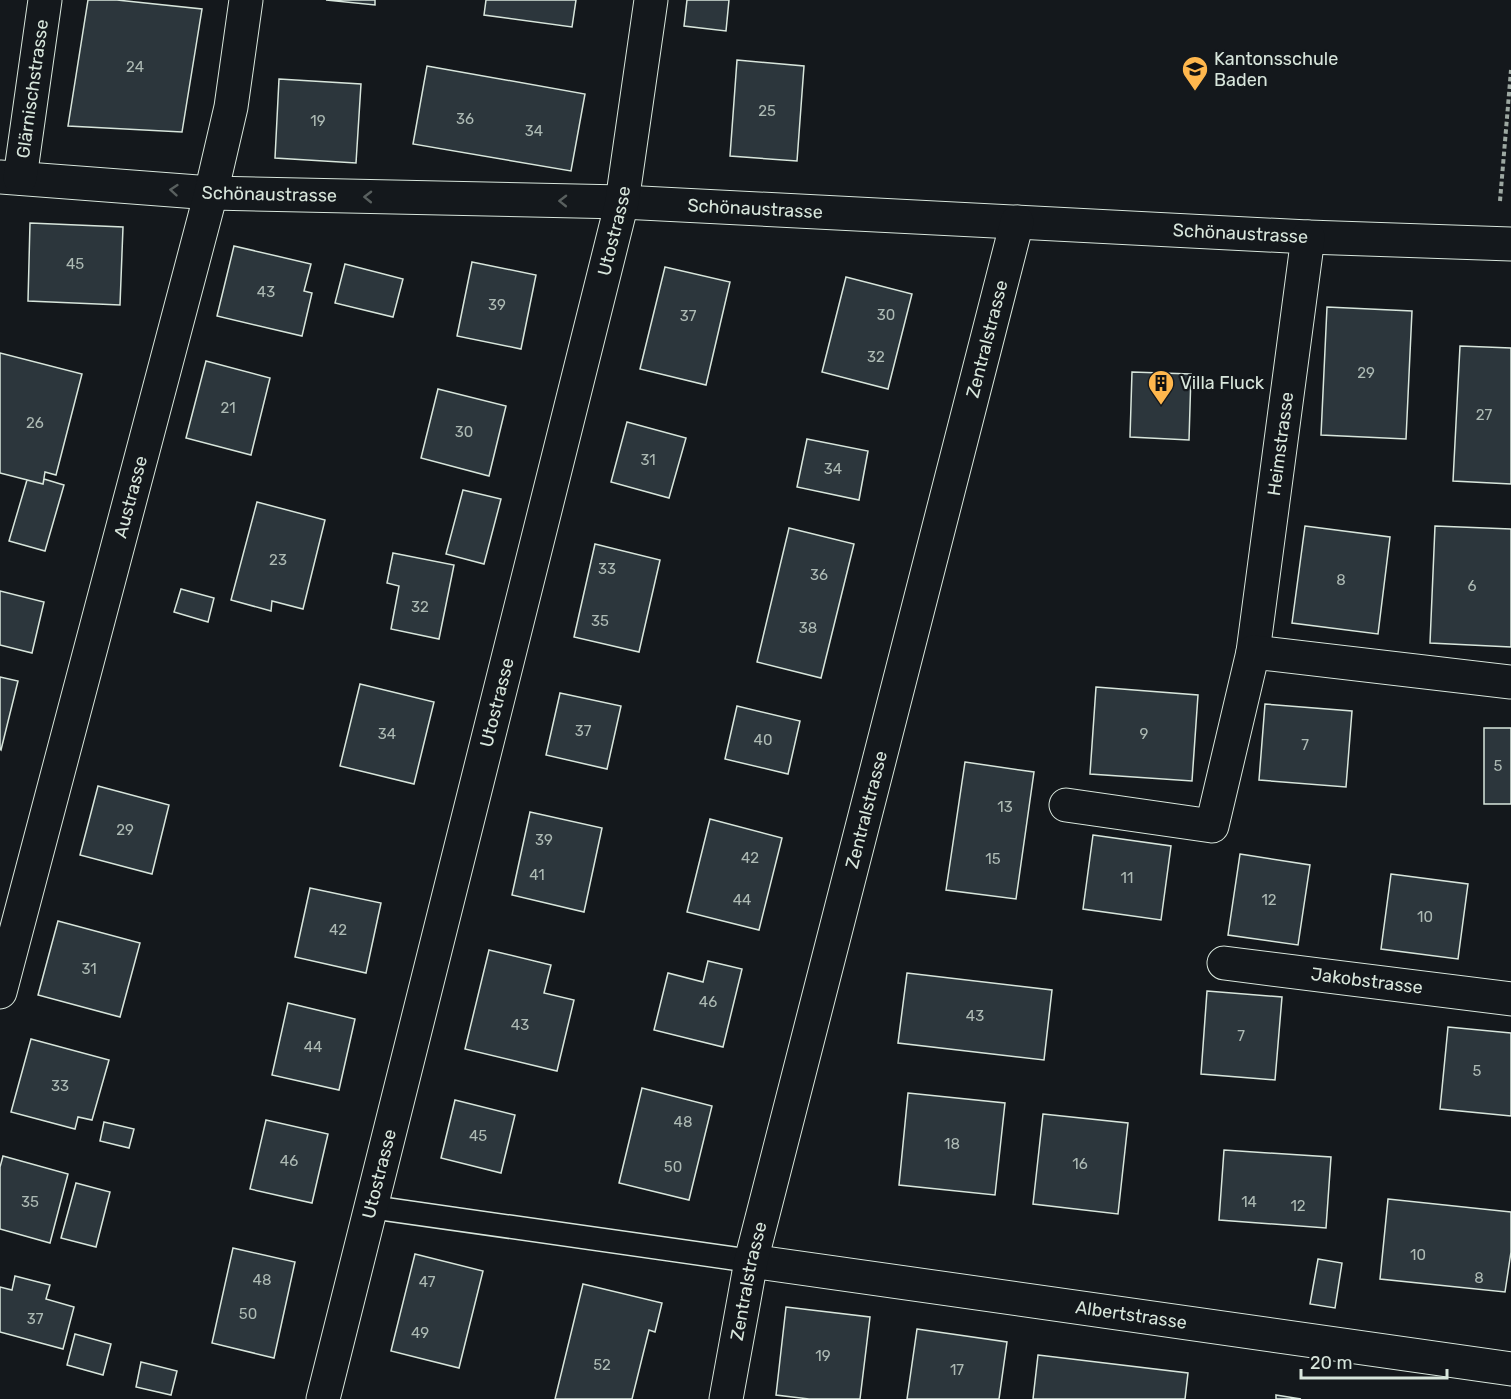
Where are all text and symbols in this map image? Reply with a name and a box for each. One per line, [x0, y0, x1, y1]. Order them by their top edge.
street label: Glärnischstrasse [12, 18, 53, 160]
place label: Kantonsschule Baden [1214, 48, 1338, 91]
school or university icon: Kantonsschule Baden [1180, 54, 1210, 92]
house number: 24 [126, 58, 144, 76]
house number: 25 [758, 102, 776, 120]
house number: 36 [456, 110, 474, 128]
house number: 19 [310, 112, 326, 130]
house number: 34 [525, 122, 543, 140]
street label: Schönaustrasse [201, 181, 337, 207]
one-way arrow [169, 184, 178, 197]
street label: Utostrasse [593, 185, 635, 278]
one-way arrow [364, 191, 373, 203]
street label: Schönaustrasse [687, 194, 823, 223]
one-way arrow [559, 195, 568, 207]
street label: Schönaustrasse [1172, 219, 1309, 248]
house number: 45 [66, 255, 84, 273]
street label: Zentralstrasse [961, 278, 1013, 400]
house number: 43 [257, 283, 275, 301]
house number: 39 [488, 296, 506, 314]
house number: 30 [877, 306, 895, 324]
house number: 37 [680, 307, 697, 325]
house number: 32 [867, 348, 885, 366]
house number: 29 [1357, 364, 1375, 382]
building icon: Villa Fluck [1146, 368, 1176, 406]
place label: Villa Fluck [1180, 372, 1265, 394]
street label: Heimstrasse [1263, 391, 1298, 497]
house number: 21 [220, 399, 236, 417]
house number: 27 [1476, 406, 1493, 424]
house number: 26 [26, 414, 44, 432]
house number: 30 [455, 423, 473, 441]
house number: 31 [640, 451, 656, 469]
street label: Austrasse [109, 453, 152, 540]
house number: 34 [824, 460, 842, 478]
house number: 23 [269, 551, 287, 569]
house number: 33 [598, 560, 616, 578]
house number: 36 [810, 566, 828, 584]
house number: 8 [1336, 571, 1346, 589]
house number: 6 [1467, 577, 1477, 595]
house number: 32 [411, 598, 429, 616]
house number: 35 [591, 612, 609, 630]
house number: 38 [799, 619, 817, 637]
street label: Utostrasse [475, 655, 519, 749]
house number: 37 [575, 722, 592, 740]
house number: 34 [378, 725, 396, 743]
house number: 9 [1140, 725, 1149, 743]
house number: 40 [754, 731, 772, 749]
house number: 7 [1301, 736, 1309, 754]
street label: Zentralstrasse [841, 749, 892, 871]
house number: 5 [1494, 757, 1503, 775]
house number: 13 [997, 798, 1013, 816]
house number: 29 [116, 821, 134, 839]
house number: 39 [535, 831, 553, 849]
house number: 42 [741, 849, 759, 867]
house number: 15 [985, 850, 1001, 868]
house number: 41 [529, 866, 545, 884]
house number: 11 [1121, 869, 1133, 887]
house number: 44 [733, 891, 751, 909]
house number: 12 [1261, 891, 1277, 909]
house number: 10 [1417, 908, 1433, 926]
house number: 42 [329, 921, 347, 939]
house number: 31 [81, 960, 97, 978]
street label: Jakobstrasse [1310, 963, 1424, 999]
house number: 46 [699, 993, 717, 1011]
house number: 43 [966, 1007, 984, 1025]
house number: 43 [511, 1016, 529, 1034]
house number: 7 [1237, 1027, 1245, 1045]
house number: 44 [304, 1038, 322, 1056]
house number: 5 [1473, 1062, 1482, 1080]
house number: 33 [51, 1077, 69, 1095]
house number: 48 [674, 1113, 692, 1131]
street label: Utostrasse [357, 1127, 401, 1221]
house number: 45 [469, 1127, 487, 1145]
house number: 18 [944, 1135, 960, 1153]
house number: 46 [280, 1152, 298, 1170]
house number: 16 [1072, 1155, 1088, 1173]
house number: 50 [664, 1158, 682, 1176]
house number: 35 [21, 1193, 39, 1211]
house number: 14 [1241, 1193, 1257, 1211]
house number: 12 [1290, 1197, 1306, 1215]
street label: Zentralstrasse [726, 1219, 772, 1342]
house number: 10 [1410, 1246, 1426, 1264]
house number: 8 [1474, 1269, 1484, 1287]
house number: 48 [253, 1271, 271, 1289]
house number: 47 [419, 1273, 436, 1291]
street label: Albertstrasse [1074, 1296, 1188, 1334]
house number: 50 [239, 1305, 257, 1323]
house number: 37 [27, 1310, 44, 1328]
house number: 49 [411, 1324, 429, 1342]
scale bar [1301, 1342, 1446, 1380]
house number: 19 [815, 1347, 831, 1365]
text: 20 m [1310, 1352, 1352, 1374]
house number: 52 [593, 1356, 611, 1374]
house number: 17 [950, 1361, 964, 1379]

